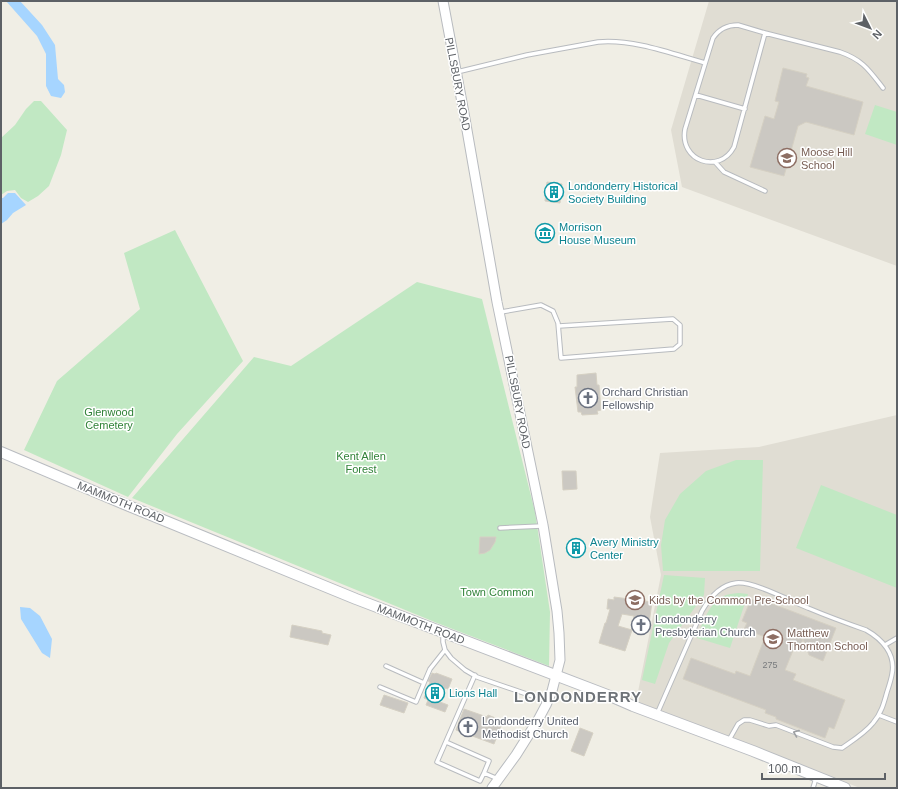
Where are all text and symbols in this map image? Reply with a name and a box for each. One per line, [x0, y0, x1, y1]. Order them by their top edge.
north arrow [850, 8, 890, 48]
text: N [870, 28, 885, 42]
street label: PILLSBURY ROAD [443, 36, 473, 132]
place label: Moose Hill School [801, 146, 852, 171]
school or university icon: Moose Hill School [776, 147, 798, 169]
place label: Londonderry Historical Society Building [568, 180, 678, 205]
building icon: Londonderry Historical Society Building [543, 181, 565, 203]
place label: Morrison House Museum [559, 221, 636, 246]
museum icon: Morrison House Museum [534, 222, 556, 244]
street label: PILLSBURY ROAD [503, 354, 533, 450]
place label: Orchard Christian Fellowship [602, 386, 688, 411]
church icon: Orchard Christian Fellowship [577, 387, 599, 409]
park label: Glenwood Cemetery [84, 406, 134, 431]
park label: Kent Allen Forest [336, 450, 386, 475]
street label: MAMMOTH ROAD [76, 479, 166, 525]
place label: Avery Ministry Center [590, 536, 659, 561]
building icon: Avery Ministry Center [565, 537, 587, 559]
park label: Town Common [460, 586, 534, 598]
school or university icon: Kids by the Common Pre-School [624, 589, 646, 611]
place label: Kids by the Common Pre-School [649, 594, 809, 606]
street label: MAMMOTH ROAD [375, 602, 467, 646]
place label: Londonderry Presbyterian Church [655, 613, 755, 638]
church icon: Londonderry Presbyterian Church [630, 614, 652, 636]
place label: Matthew Thornton School [787, 627, 868, 652]
school or university icon: Matthew Thornton School [762, 628, 784, 650]
house number: 275 [762, 660, 778, 670]
building icon: Lions Hall [424, 682, 446, 704]
place label: Lions Hall [449, 687, 497, 699]
district label: LONDONDERRY [514, 688, 642, 705]
place label: Londonderry United Methodist Church [482, 715, 579, 740]
church icon: Londonderry United Methodist Church [457, 716, 479, 738]
one-way arrow [793, 729, 800, 738]
scale bar [762, 755, 885, 781]
text: 100 m [768, 762, 801, 776]

